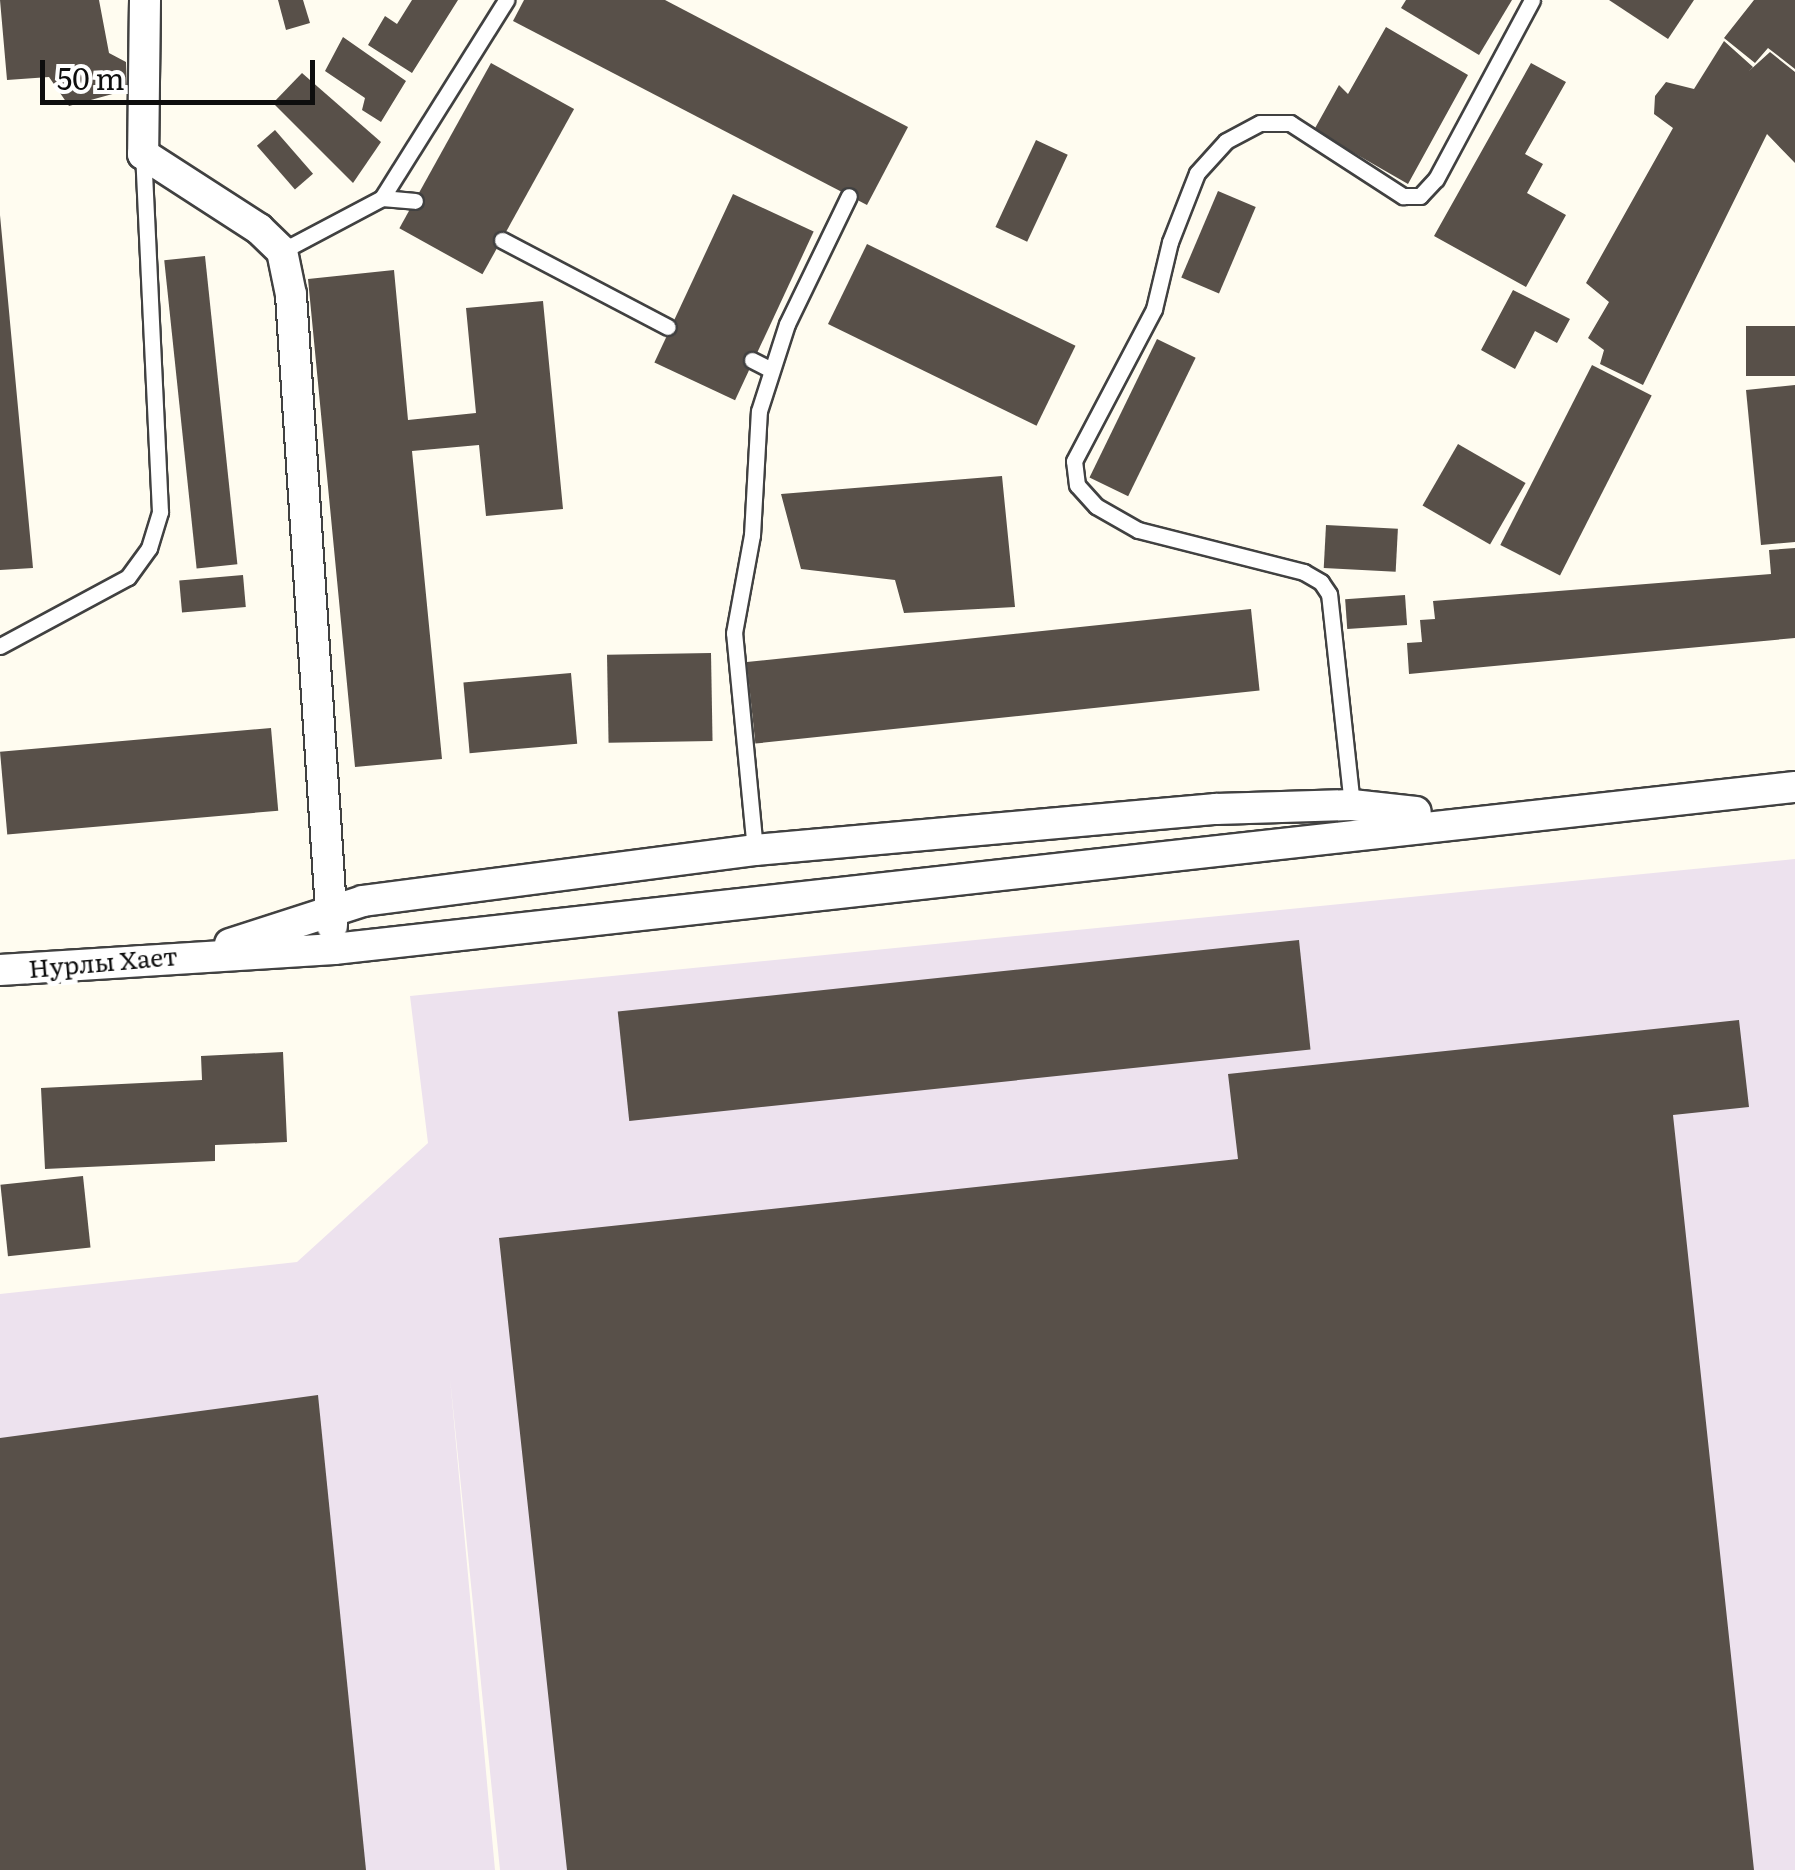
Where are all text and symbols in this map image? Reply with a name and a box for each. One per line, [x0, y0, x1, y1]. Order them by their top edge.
scale bar [45, 40, 320, 102]
text: 50 m [57, 55, 125, 99]
street label: Нурлы Хает [27, 941, 179, 983]

